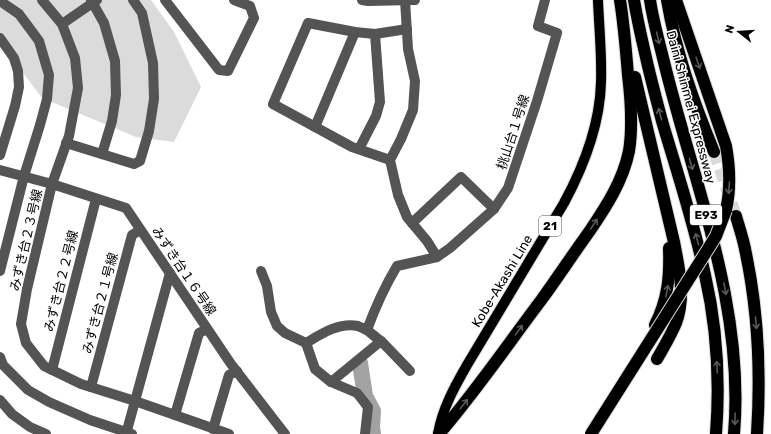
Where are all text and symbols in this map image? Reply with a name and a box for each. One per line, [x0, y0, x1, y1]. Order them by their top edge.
north arrow [719, 12, 759, 52]
text: N [723, 23, 737, 35]
street label: Daini Shinmei Expressway [663, 29, 719, 185]
one-way arrow [654, 31, 662, 44]
one-way arrow [694, 57, 702, 69]
street label: 桃山台１号線 [494, 93, 532, 171]
one-way arrow [656, 108, 664, 121]
one-way arrow [688, 157, 695, 170]
one-way arrow [726, 181, 733, 194]
street label: みずき台２３号線 [7, 188, 45, 292]
road number: E93 [690, 205, 722, 225]
road number: 21 [539, 216, 561, 236]
one-way arrow [590, 219, 598, 230]
street label: みずき台１６号線 [149, 224, 219, 318]
street label: みずき台２２号線 [41, 229, 81, 333]
street label: Kobe-Akashi Line [469, 232, 535, 330]
one-way arrow [693, 233, 700, 246]
street label: みずき台２１号線 [79, 251, 121, 355]
one-way arrow [721, 283, 729, 296]
one-way arrow [663, 285, 671, 298]
one-way arrow [752, 316, 759, 329]
one-way arrow [515, 325, 523, 336]
one-way arrow [713, 361, 721, 374]
one-way arrow [459, 398, 468, 409]
one-way arrow [731, 412, 739, 425]

